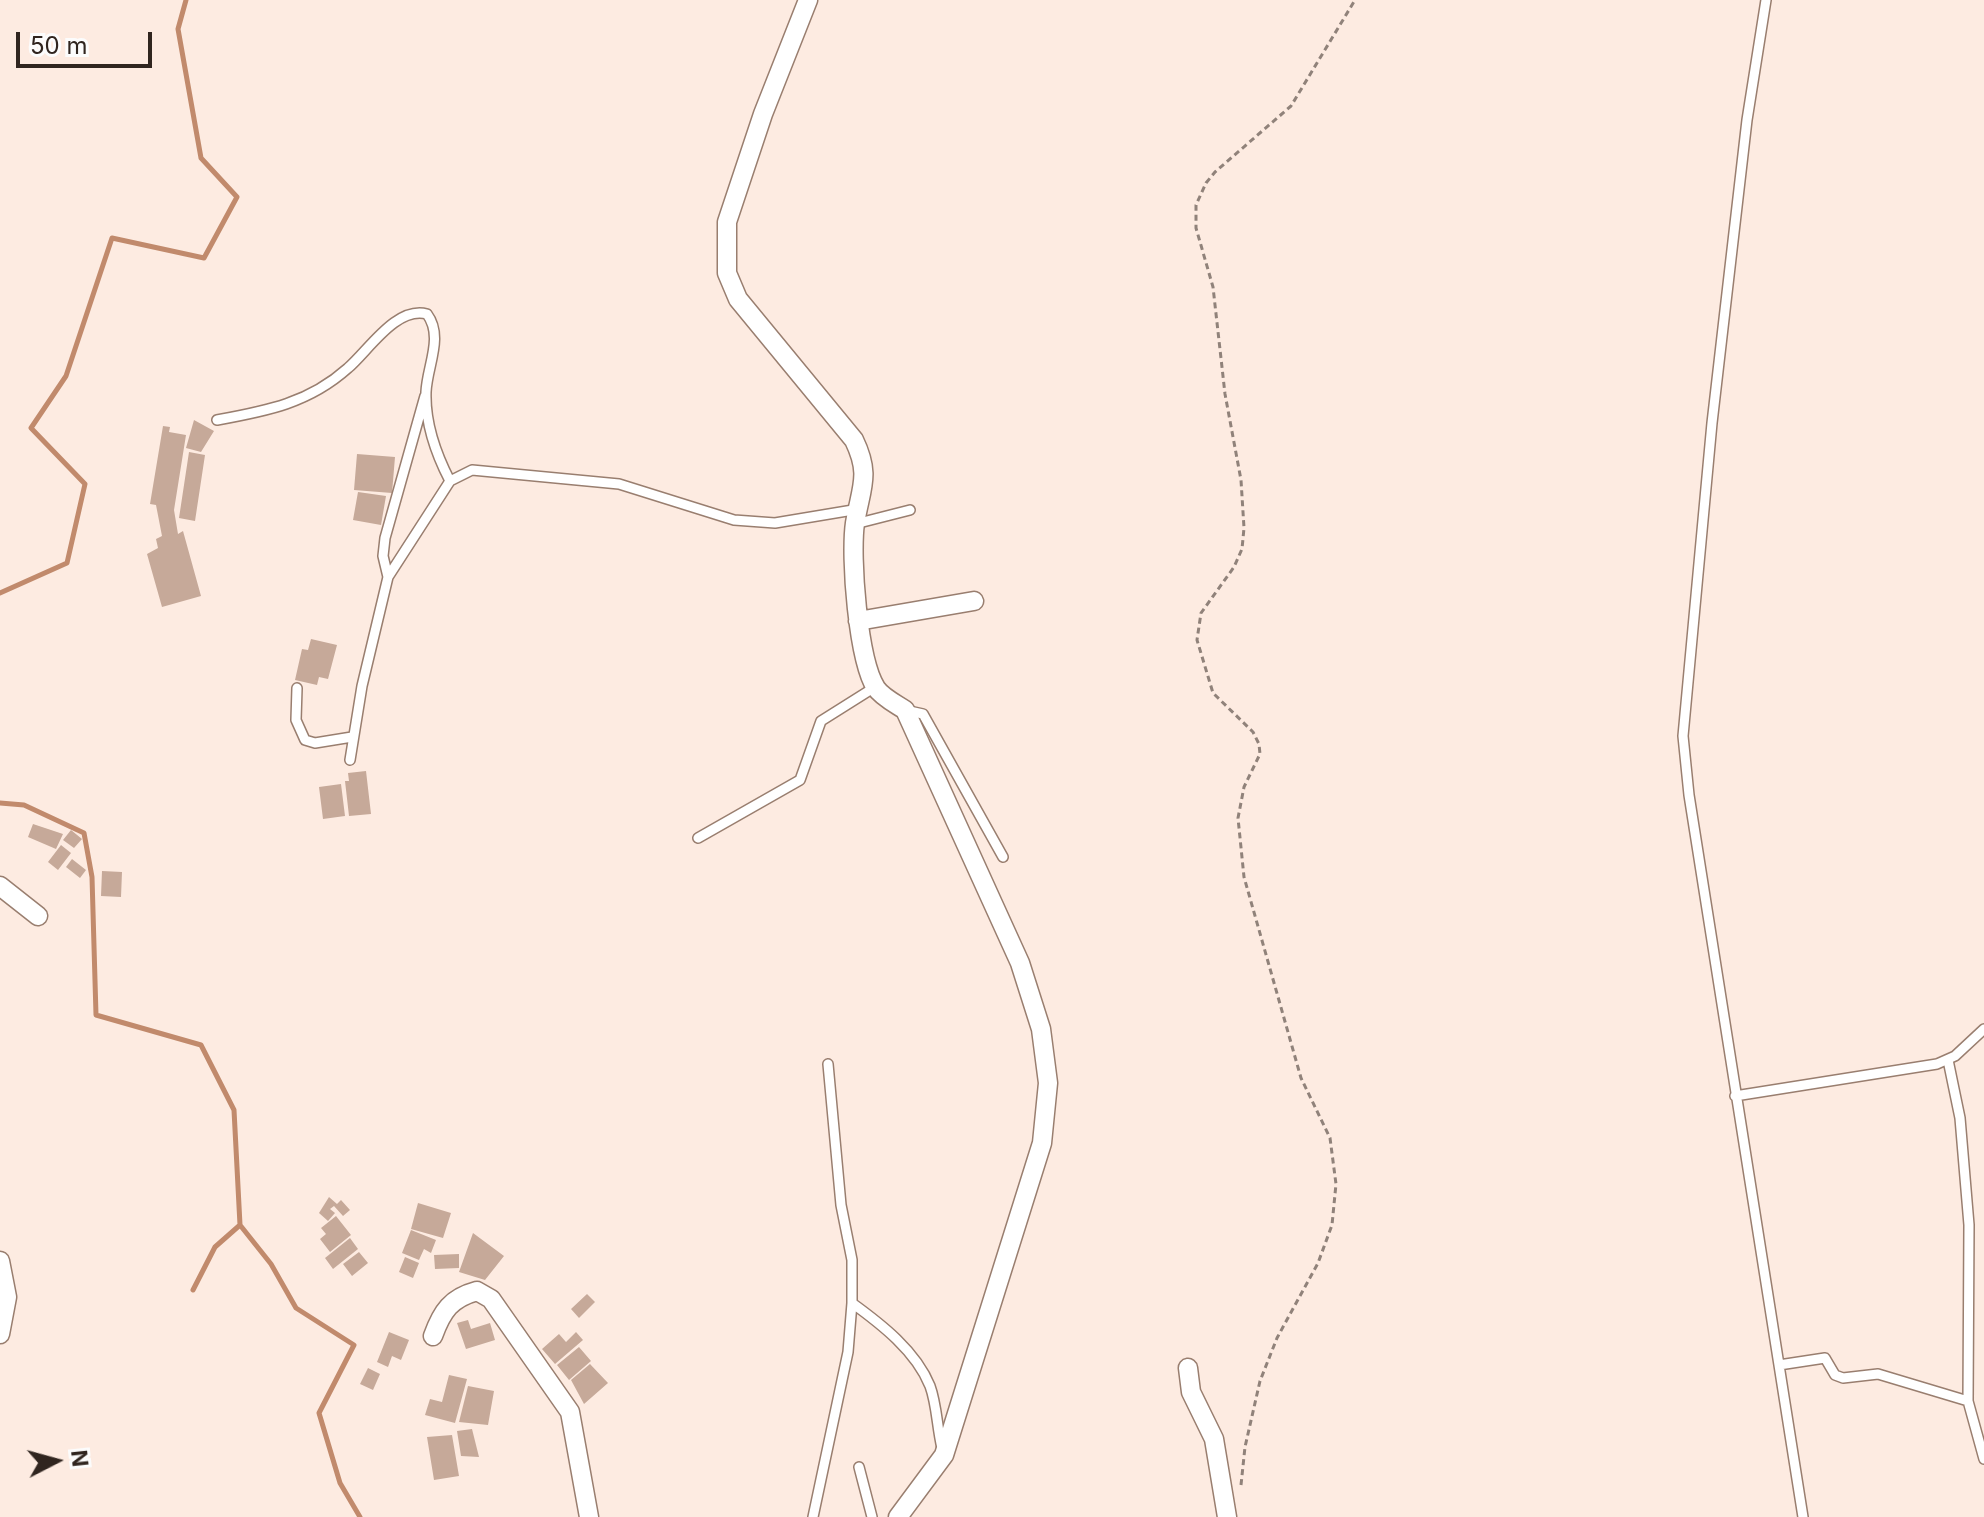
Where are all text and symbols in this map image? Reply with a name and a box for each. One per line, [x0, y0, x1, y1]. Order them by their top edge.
scale bar [20, 16, 156, 66]
text: 50 m [30, 31, 88, 60]
north arrow [16, 1421, 96, 1501]
text: N [66, 1449, 94, 1468]

